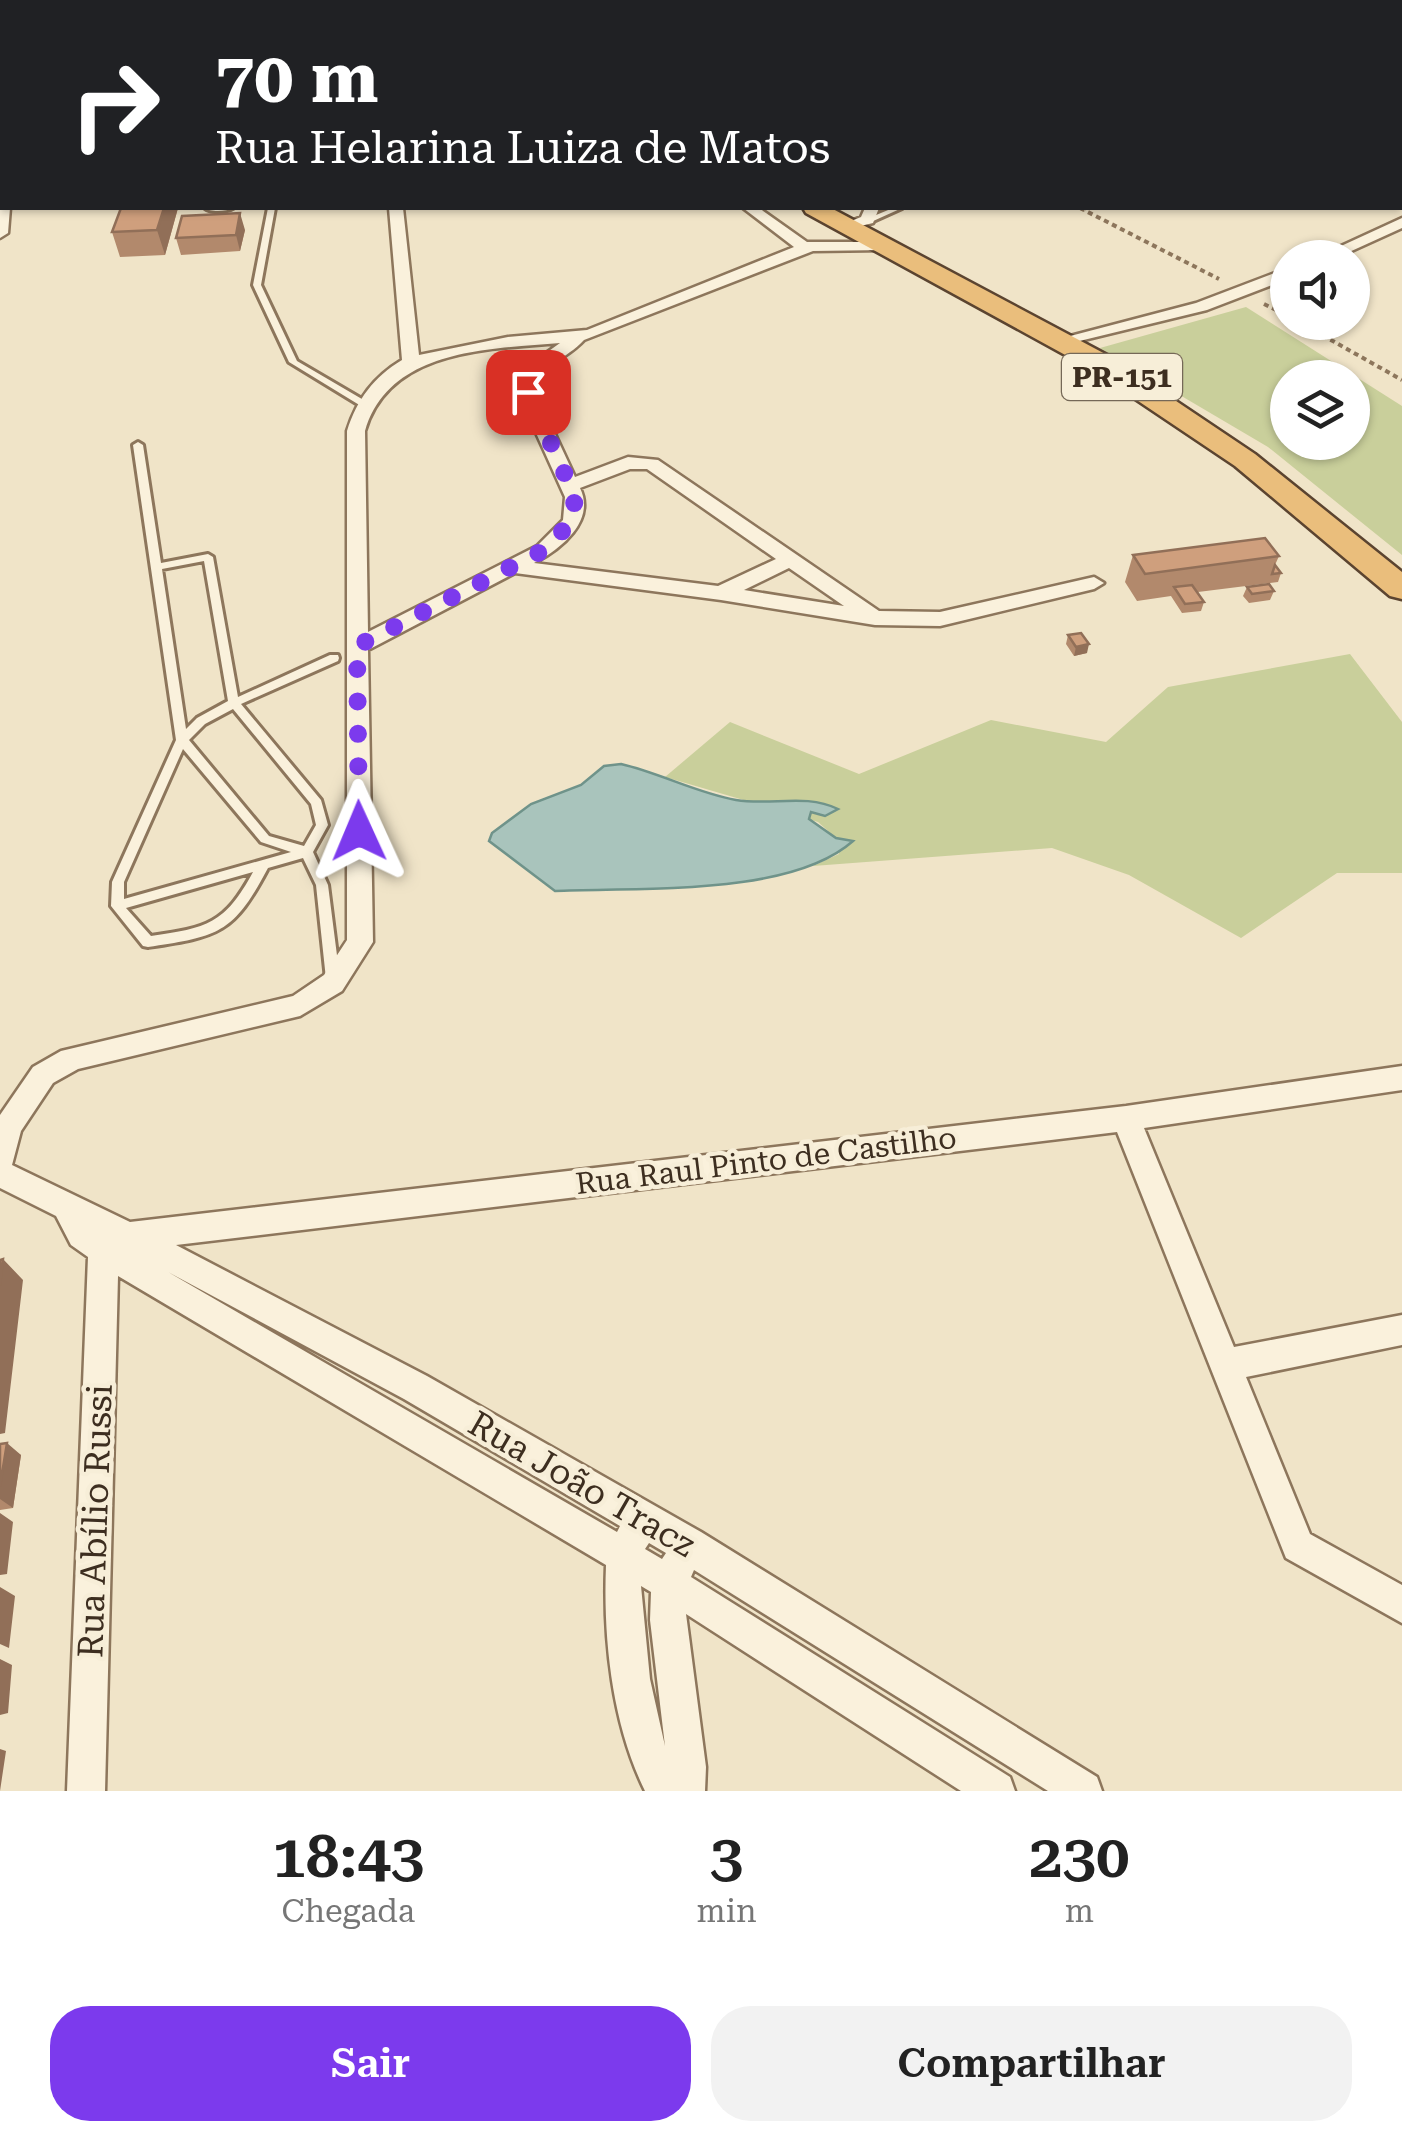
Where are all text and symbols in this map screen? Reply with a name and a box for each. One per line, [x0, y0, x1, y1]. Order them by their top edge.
text: 70 m [215, 37, 379, 119]
icon: right [50, 40, 180, 170]
text: Rua Helarina Luiza de Matos [215, 121, 830, 174]
map controls [1270, 240, 1370, 460]
button: sound [1270, 240, 1370, 340]
pin [486, 350, 571, 435]
road number: PR-151 [1062, 354, 1182, 400]
button: layers [1270, 360, 1370, 460]
icon: arrive [501, 365, 556, 420]
position arrow [307, 779, 411, 883]
street label: Rua Raul Pinto de Castilho [574, 1120, 958, 1201]
street label: Rua Abílio Russi [70, 1383, 121, 1659]
street label: Rua João Tracz [461, 1403, 702, 1566]
text: 18:43 [272, 1821, 424, 1892]
text: 3 [710, 1821, 743, 1892]
text: 230 [1029, 1821, 1130, 1892]
text: Chegada [282, 1892, 415, 1930]
text: min [697, 1892, 757, 1930]
text: m [1065, 1892, 1094, 1930]
button: Sair [50, 2006, 691, 2121]
button: Compartilhar [711, 2006, 1352, 2121]

